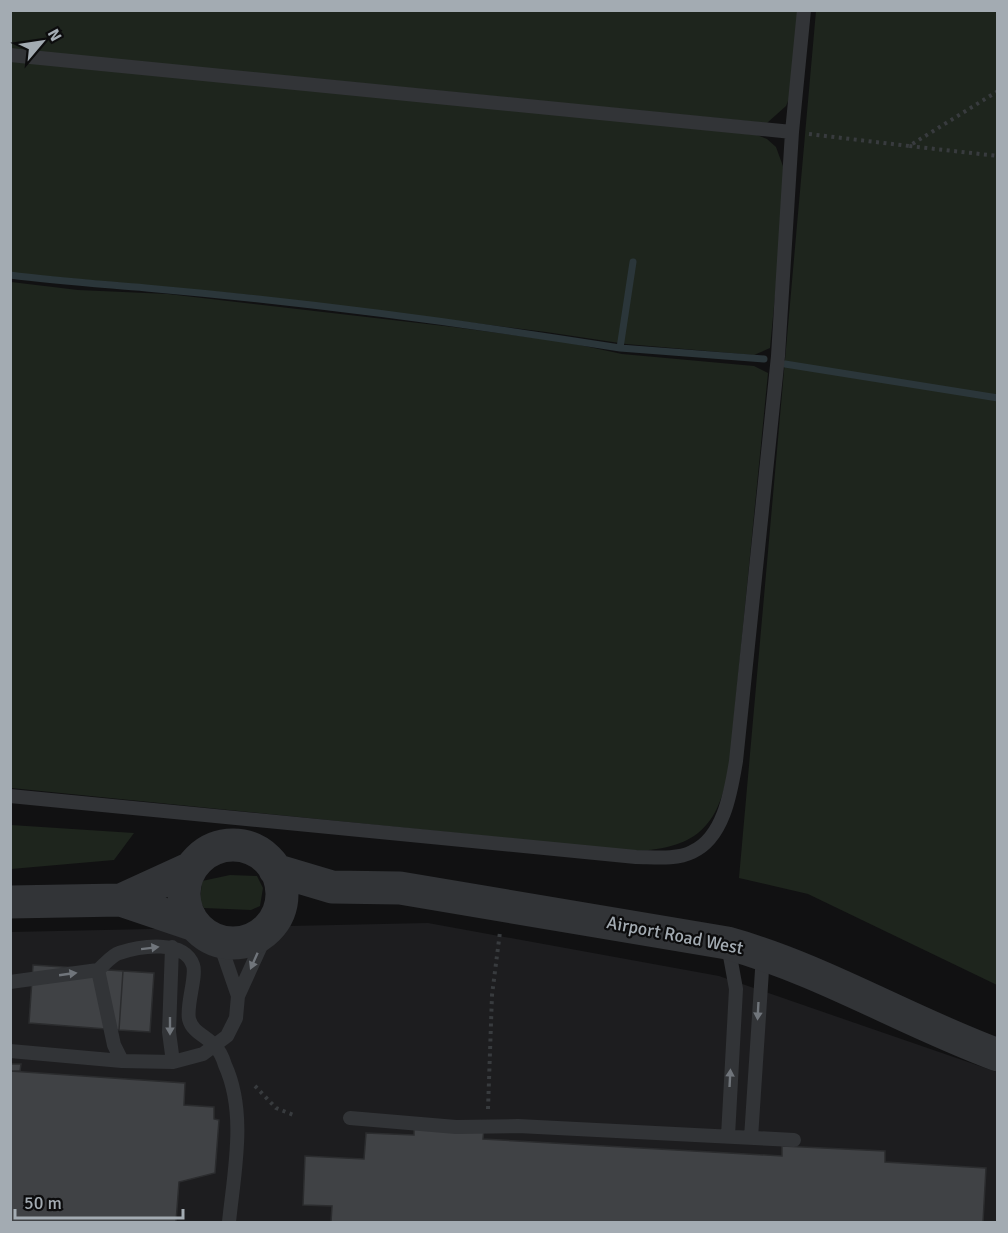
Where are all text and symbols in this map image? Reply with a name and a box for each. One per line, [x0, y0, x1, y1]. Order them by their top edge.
north arrow [12, 12, 72, 72]
text: N [43, 25, 66, 45]
street label: Airport Road West [605, 911, 745, 959]
one-way arrow [141, 943, 160, 953]
one-way arrow [249, 952, 258, 970]
one-way arrow [59, 969, 78, 978]
one-way arrow [753, 1002, 762, 1021]
one-way arrow [165, 1016, 175, 1035]
one-way arrow [726, 1069, 735, 1088]
scale bar [15, 1182, 183, 1220]
text: 50 m [24, 1192, 62, 1214]

